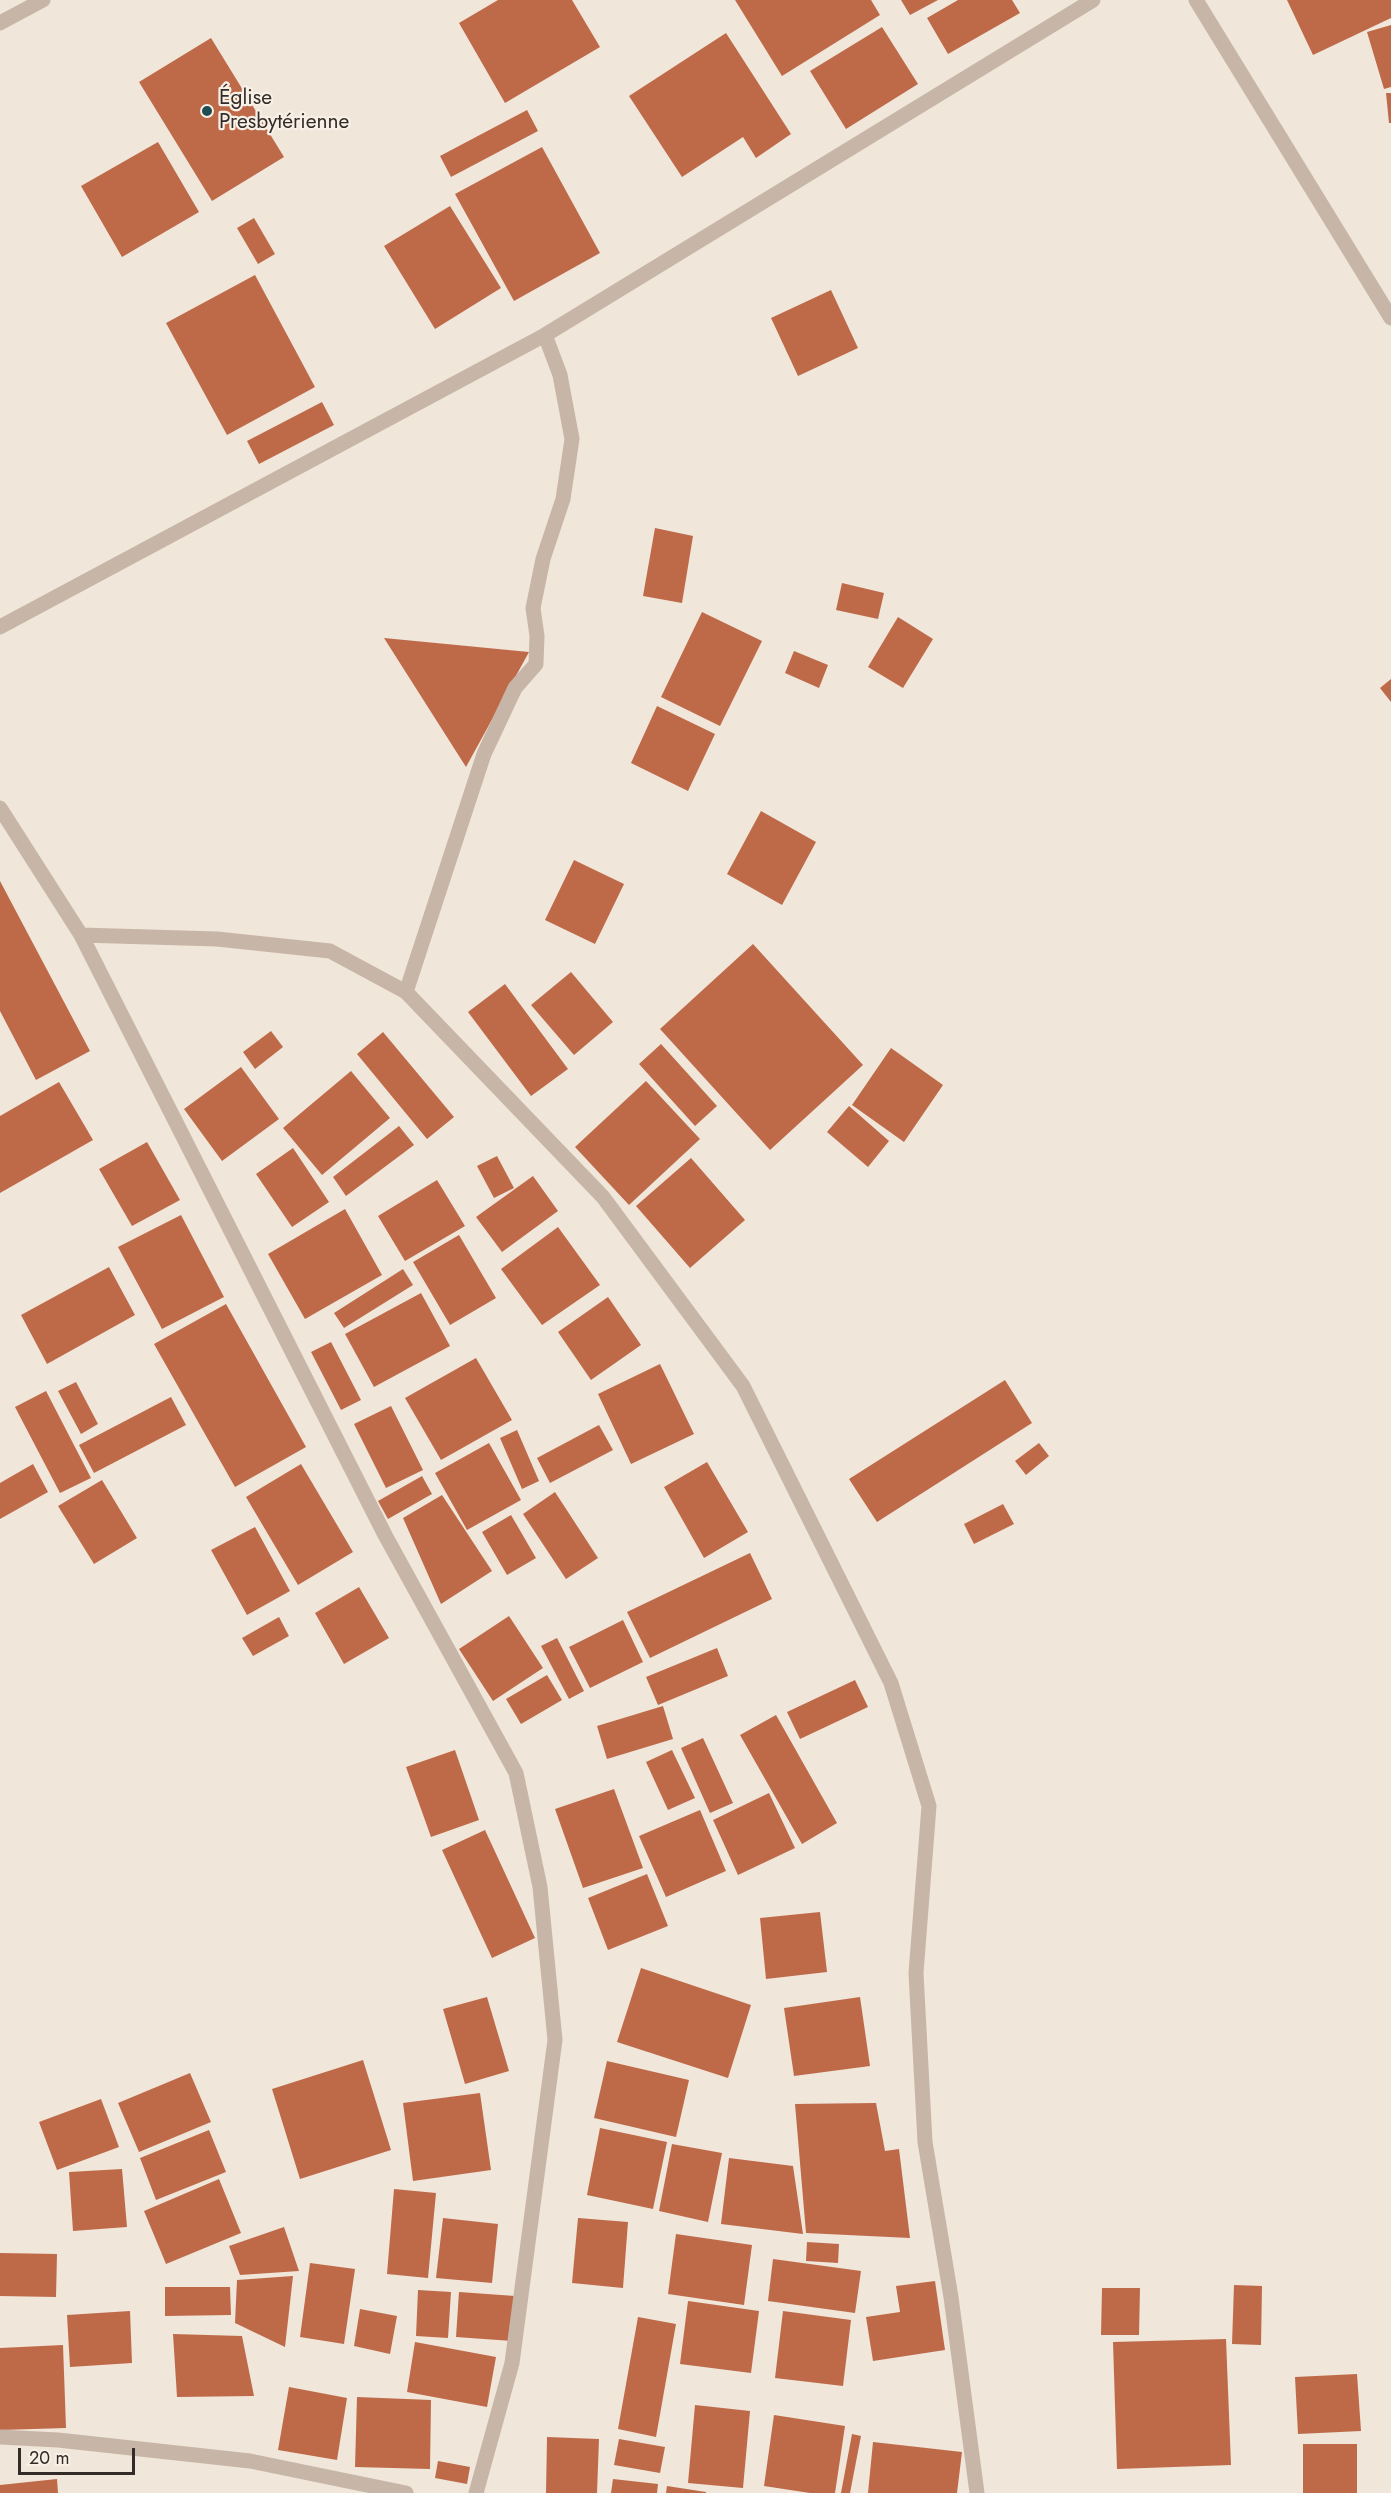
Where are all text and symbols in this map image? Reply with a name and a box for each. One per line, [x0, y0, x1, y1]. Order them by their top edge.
place label: Église Presbytérienne [219, 86, 349, 136]
marker: Église Presbytérienne [200, 104, 214, 118]
scale bar [21, 2436, 138, 2474]
text: 20 m [29, 2445, 69, 2471]

